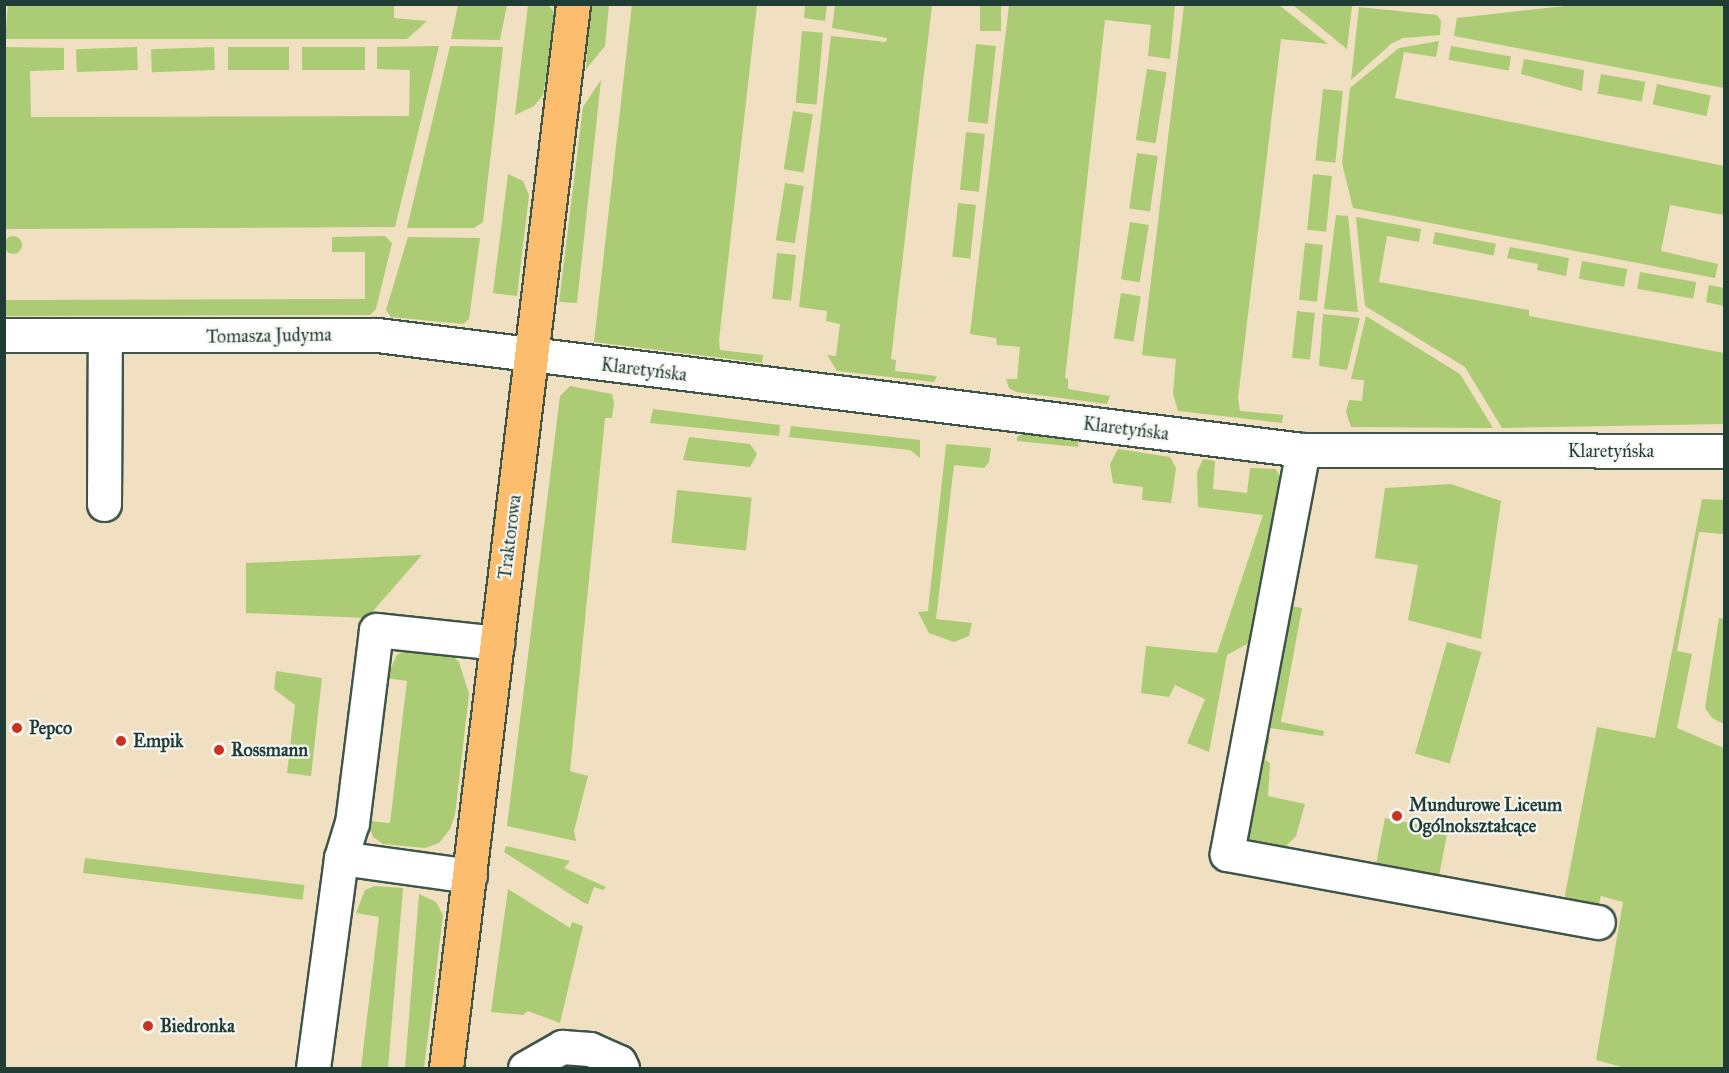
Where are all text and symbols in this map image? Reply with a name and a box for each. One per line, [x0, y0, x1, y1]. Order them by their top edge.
street label: Tomasza Judyma [206, 324, 332, 348]
street label: Klaretyńska [600, 354, 688, 386]
street label: Klaretyńska [1082, 413, 1170, 445]
street label: Klaretyńska [1568, 440, 1654, 462]
street label: Traktorowa [494, 493, 526, 581]
place label: Pepco [29, 717, 72, 739]
marker: Pepco [10, 721, 24, 735]
place label: Empik [133, 730, 183, 752]
marker: Empik [114, 734, 128, 748]
place label: Rossmann [231, 739, 308, 761]
marker: Rossmann [212, 743, 226, 757]
place label: Mundurowe Liceum Ogólnokształcące [1409, 795, 1562, 838]
marker: Mundurowe Liceum Ogólnokształcące [1390, 809, 1404, 823]
place label: Biedronka [160, 1015, 235, 1037]
marker: Biedronka [141, 1019, 155, 1033]

